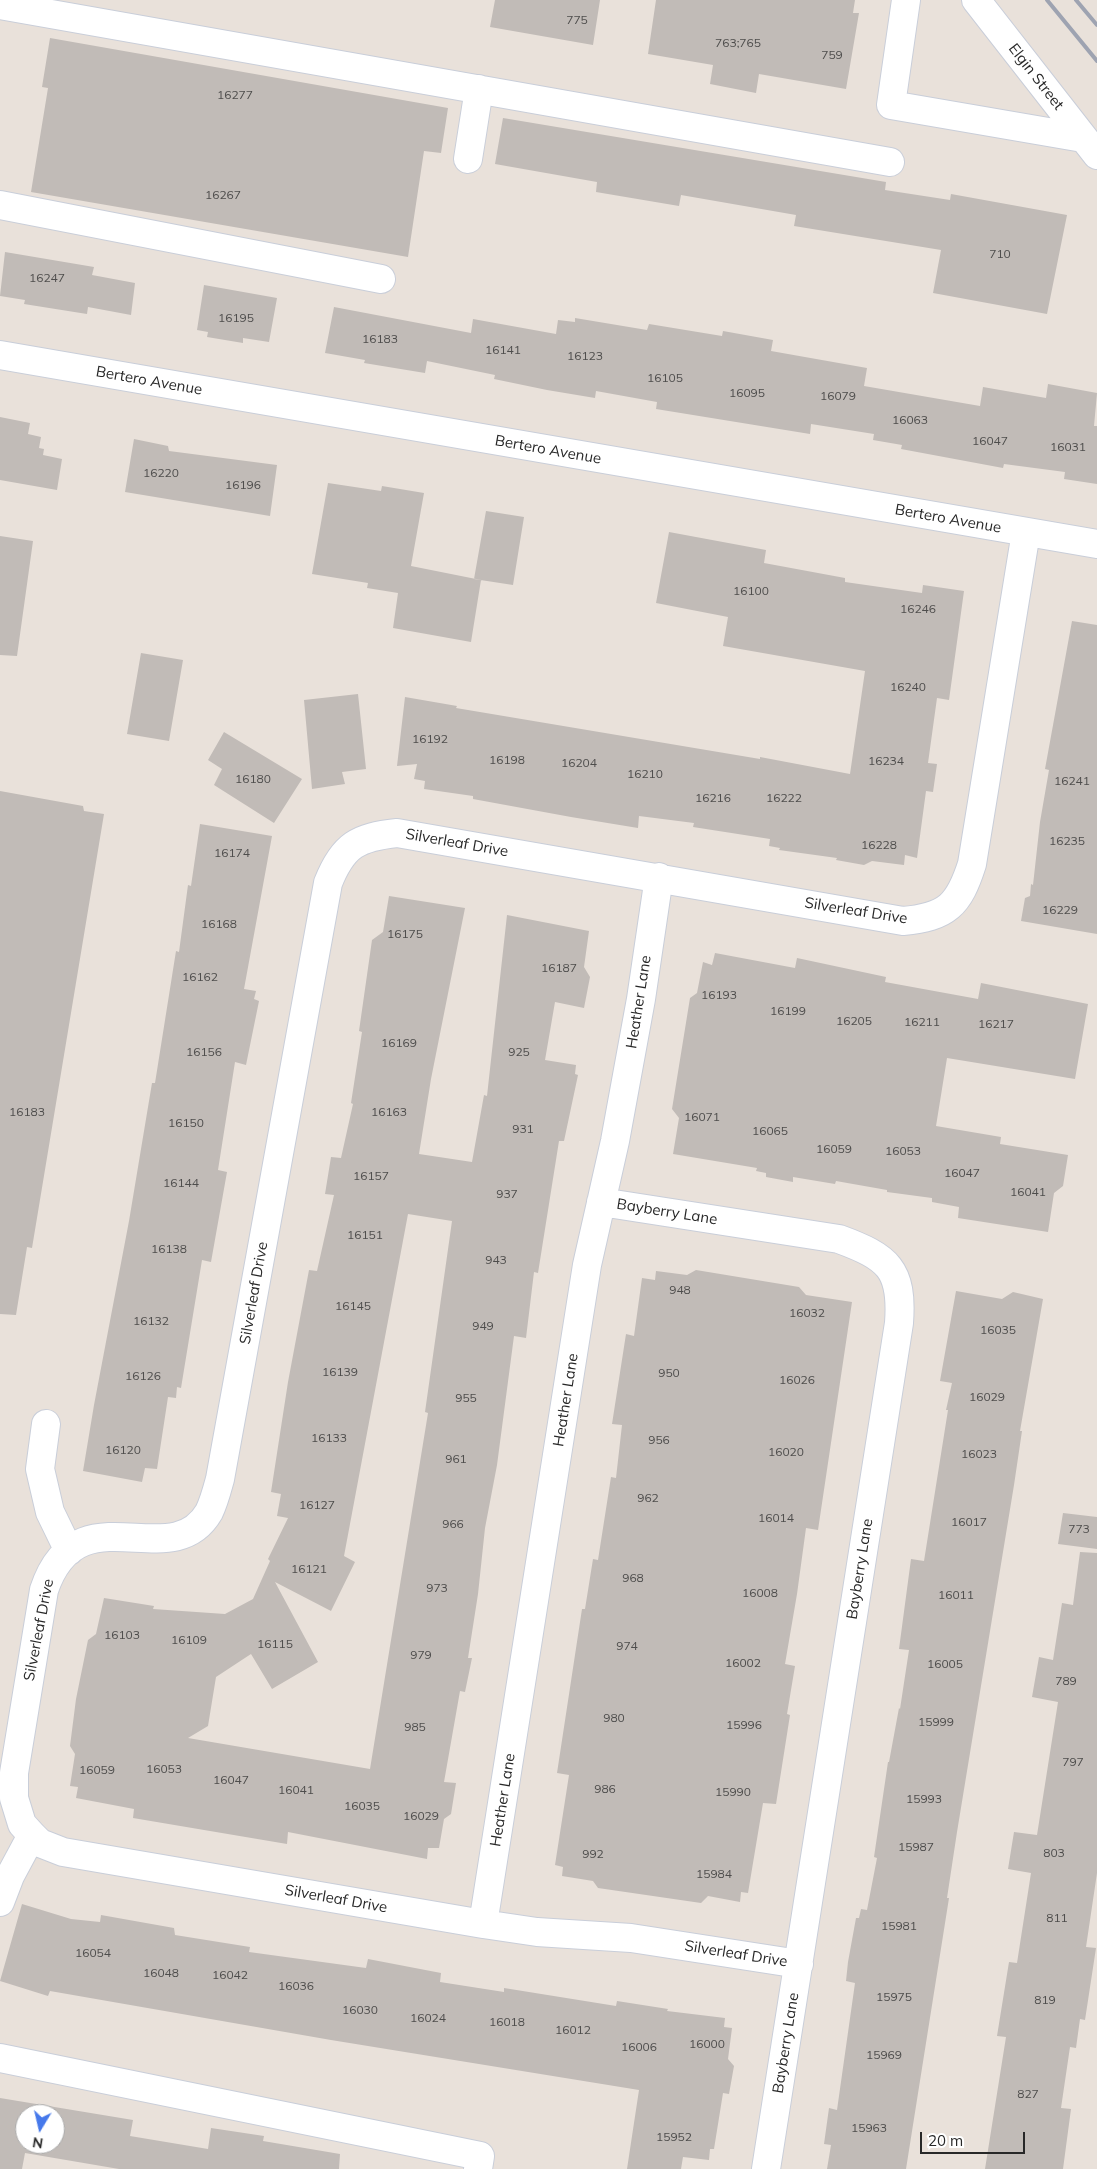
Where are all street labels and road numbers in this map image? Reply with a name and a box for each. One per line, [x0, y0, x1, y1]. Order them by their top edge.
street label: Elgin Street [1005, 40, 1067, 114]
street label: Bertero Avenue [94, 363, 204, 399]
street label: Bertero Avenue [493, 432, 603, 468]
street label: Bertero Avenue [893, 501, 1003, 537]
street label: Silverleaf Drive [404, 825, 510, 861]
street label: Silverleaf Drive [803, 894, 909, 928]
street label: Heather Lane [623, 954, 655, 1050]
street label: Bayberry Lane [615, 1195, 719, 1229]
street label: Silverleaf Drive [236, 1240, 272, 1346]
street label: Heather Lane [550, 1352, 582, 1448]
street label: Bayberry Lane [843, 1517, 877, 1621]
street label: Silverleaf Drive [20, 1577, 58, 1683]
street label: Heather Lane [487, 1752, 519, 1848]
street label: Silverleaf Drive [283, 1881, 389, 1917]
street label: Silverleaf Drive [683, 1937, 789, 1971]
street label: Bayberry Lane [769, 1991, 803, 2095]

